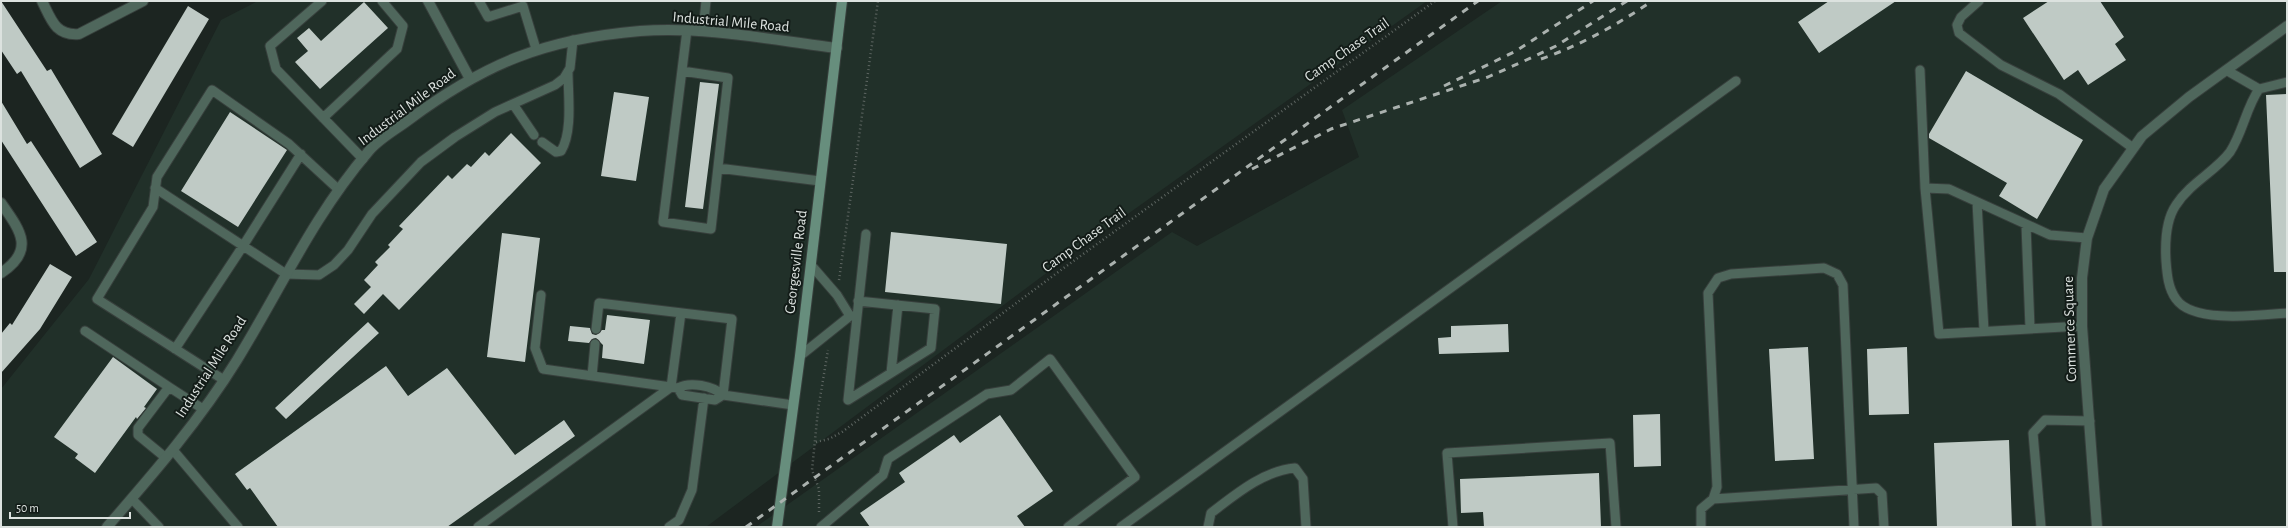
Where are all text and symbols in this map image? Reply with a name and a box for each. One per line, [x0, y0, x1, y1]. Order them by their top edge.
street label: Industrial Mile Road [672, 9, 790, 35]
street label: Camp Chase Trail [1302, 15, 1392, 85]
street label: Industrial Mile Road [356, 66, 459, 148]
street label: Camp Chase Trail [1039, 205, 1129, 275]
street label: Georgesville Road [782, 209, 810, 315]
street label: Commerce Square [2061, 276, 2079, 382]
street label: Industrial Mile Road [173, 314, 249, 420]
scale bar [10, 494, 130, 520]
text: 50 m [16, 502, 39, 514]

